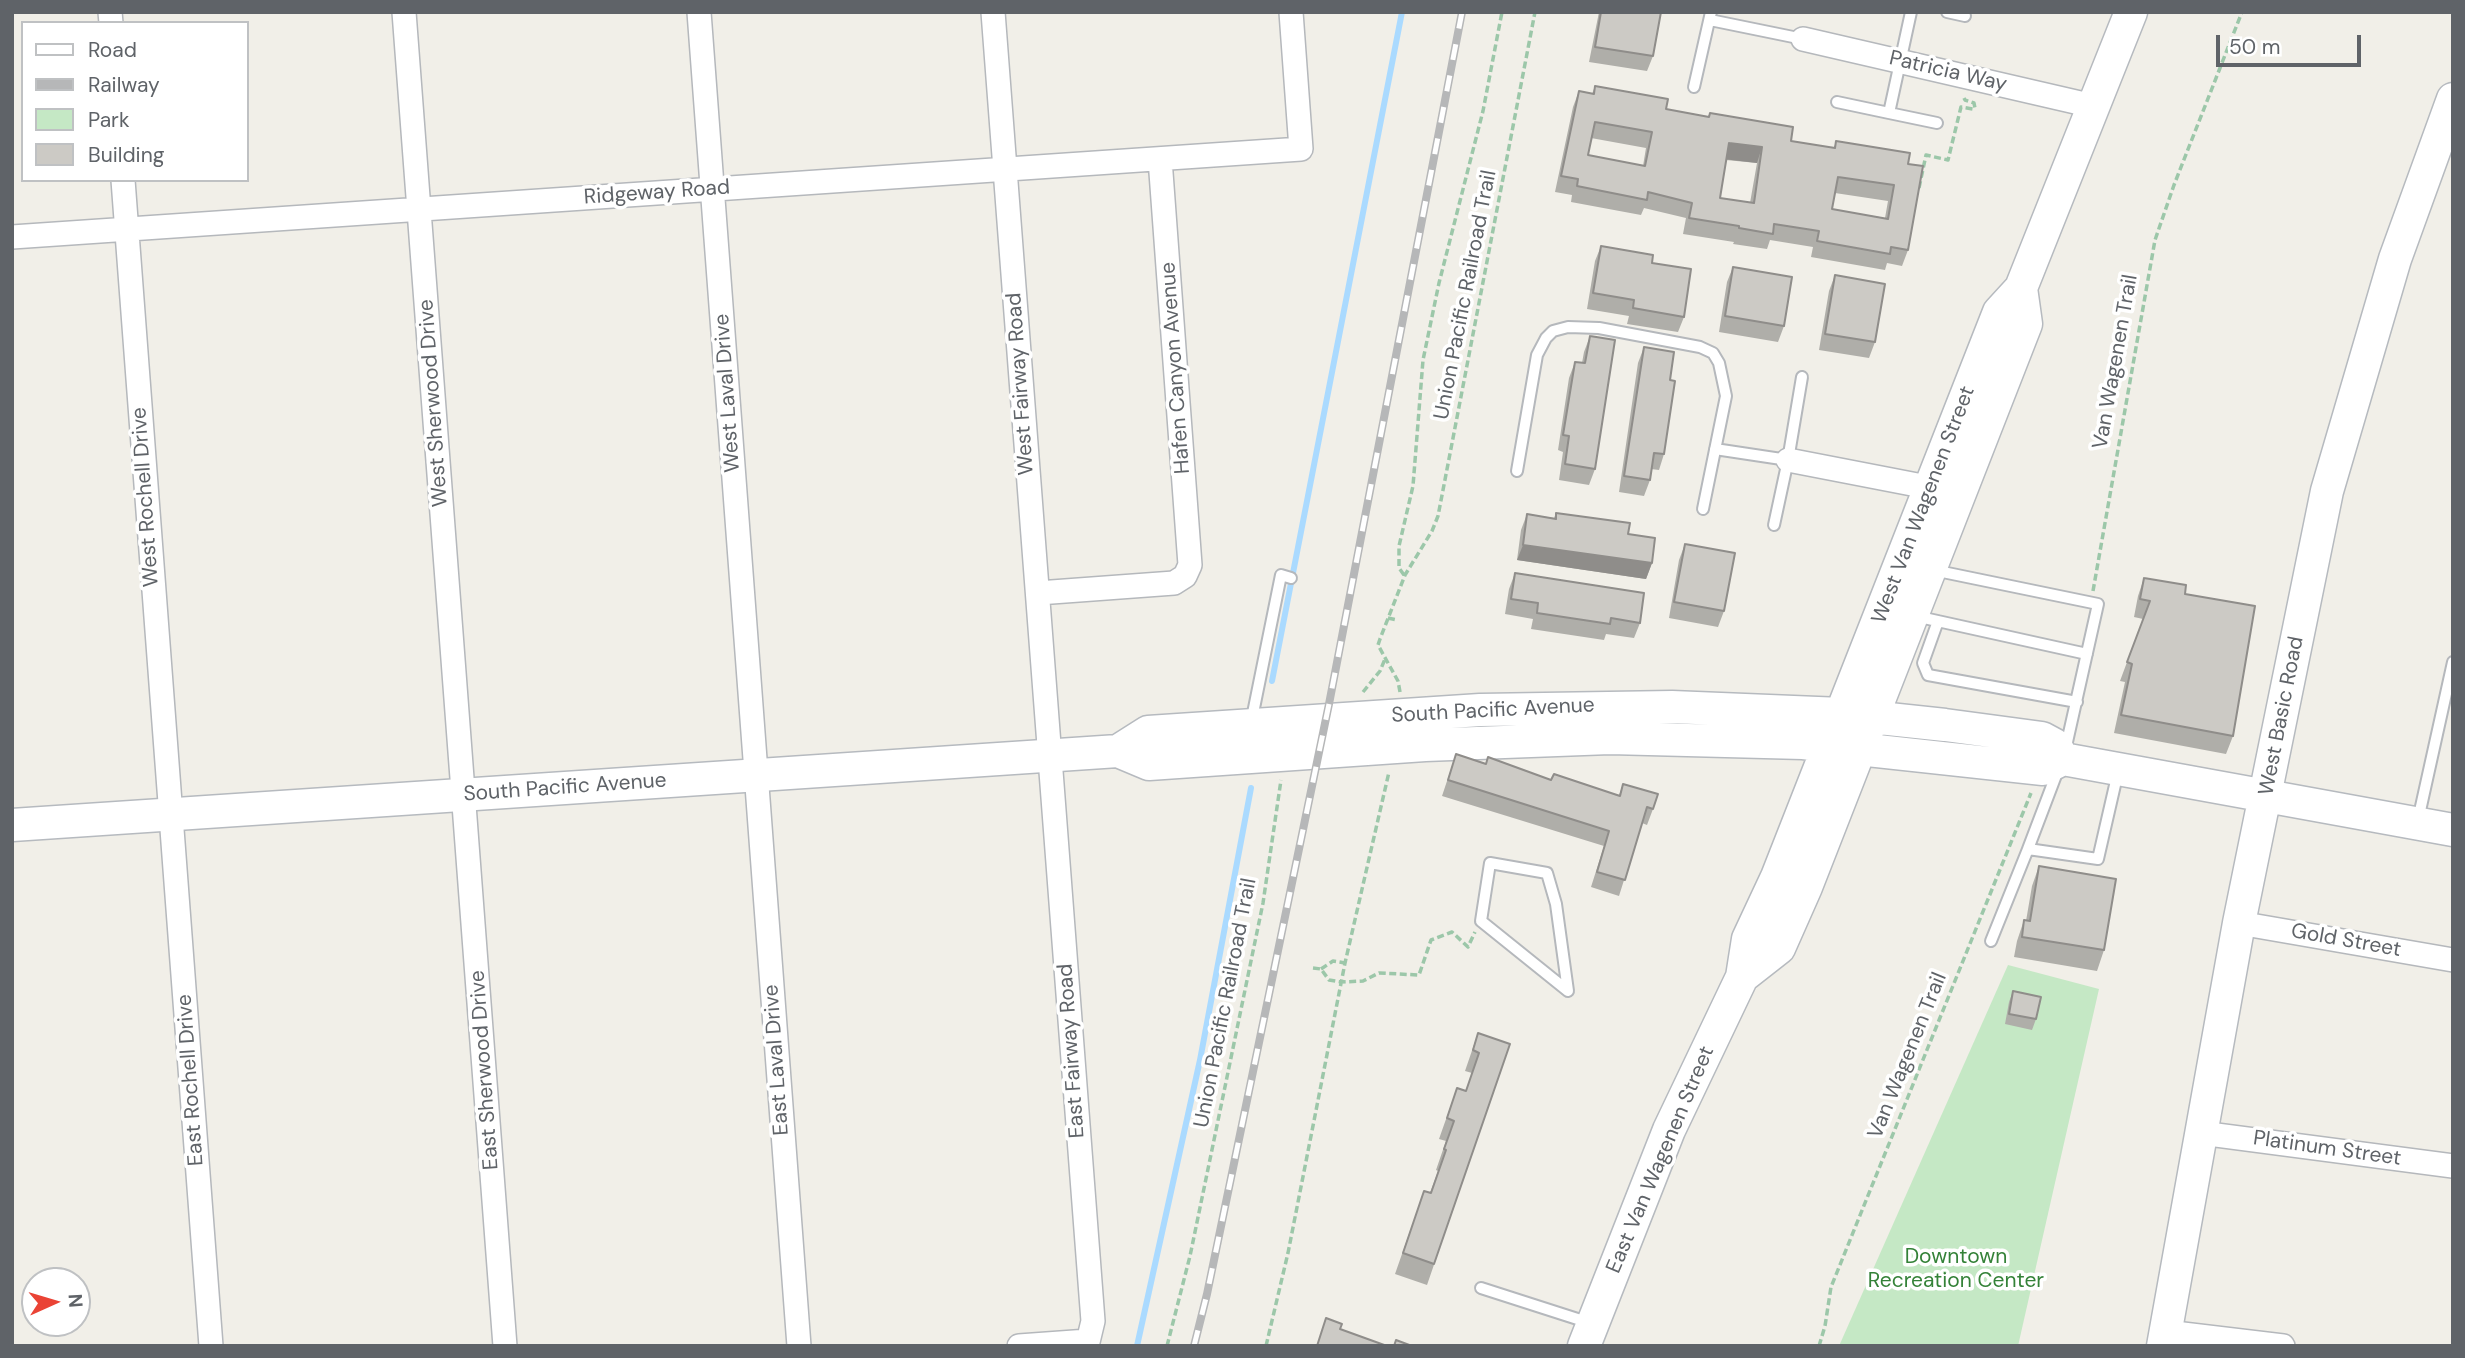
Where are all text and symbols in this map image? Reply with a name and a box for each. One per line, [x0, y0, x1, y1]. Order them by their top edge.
legend [21, 21, 248, 182]
scale bar [2220, 21, 2365, 65]
text: 50 m [2229, 33, 2280, 61]
text: Road [88, 36, 137, 64]
street label: Patricia Way [1887, 46, 2009, 98]
text: Railway [88, 71, 160, 99]
text: Park [88, 106, 129, 134]
text: Building [88, 141, 164, 169]
street label: Union Pacific Railroad Trail [1429, 168, 1503, 422]
street label: Ridgeway Road [583, 175, 731, 211]
street label: Hafen Canyon Avenue [1156, 261, 1196, 475]
street label: Van Wagenen Trail [2088, 273, 2144, 451]
street label: West Fairway Road [1002, 292, 1040, 476]
street label: West Sherwood Drive [414, 298, 454, 508]
street label: West Laval Drive [710, 313, 746, 473]
street label: West Van Wagenen Street [1867, 383, 1981, 627]
street label: West Rochell Drive [127, 406, 165, 588]
street label: West Basic Road [2254, 634, 2310, 798]
street label: South Pacific Avenue [1391, 693, 1595, 729]
street label: South Pacific Avenue [463, 768, 667, 808]
street label: Union Pacific Railroad Trail [1189, 876, 1263, 1130]
street label: Gold Street [2289, 919, 2403, 963]
street label: East Fairway Road [1053, 963, 1091, 1139]
street label: East Sherwood Drive [465, 969, 505, 1171]
street label: Van Wagenen Trail [1863, 969, 1953, 1143]
street label: East Laval Drive [759, 984, 795, 1136]
street label: East Rochell Drive [172, 993, 210, 1167]
street label: East Van Wagenen Street [1602, 1043, 1720, 1277]
street label: Platinum Street [2251, 1126, 2403, 1172]
park label: Downtown Recreation Center [1868, 1244, 2044, 1294]
north arrow [21, 1267, 91, 1337]
text: N [62, 1293, 88, 1308]

